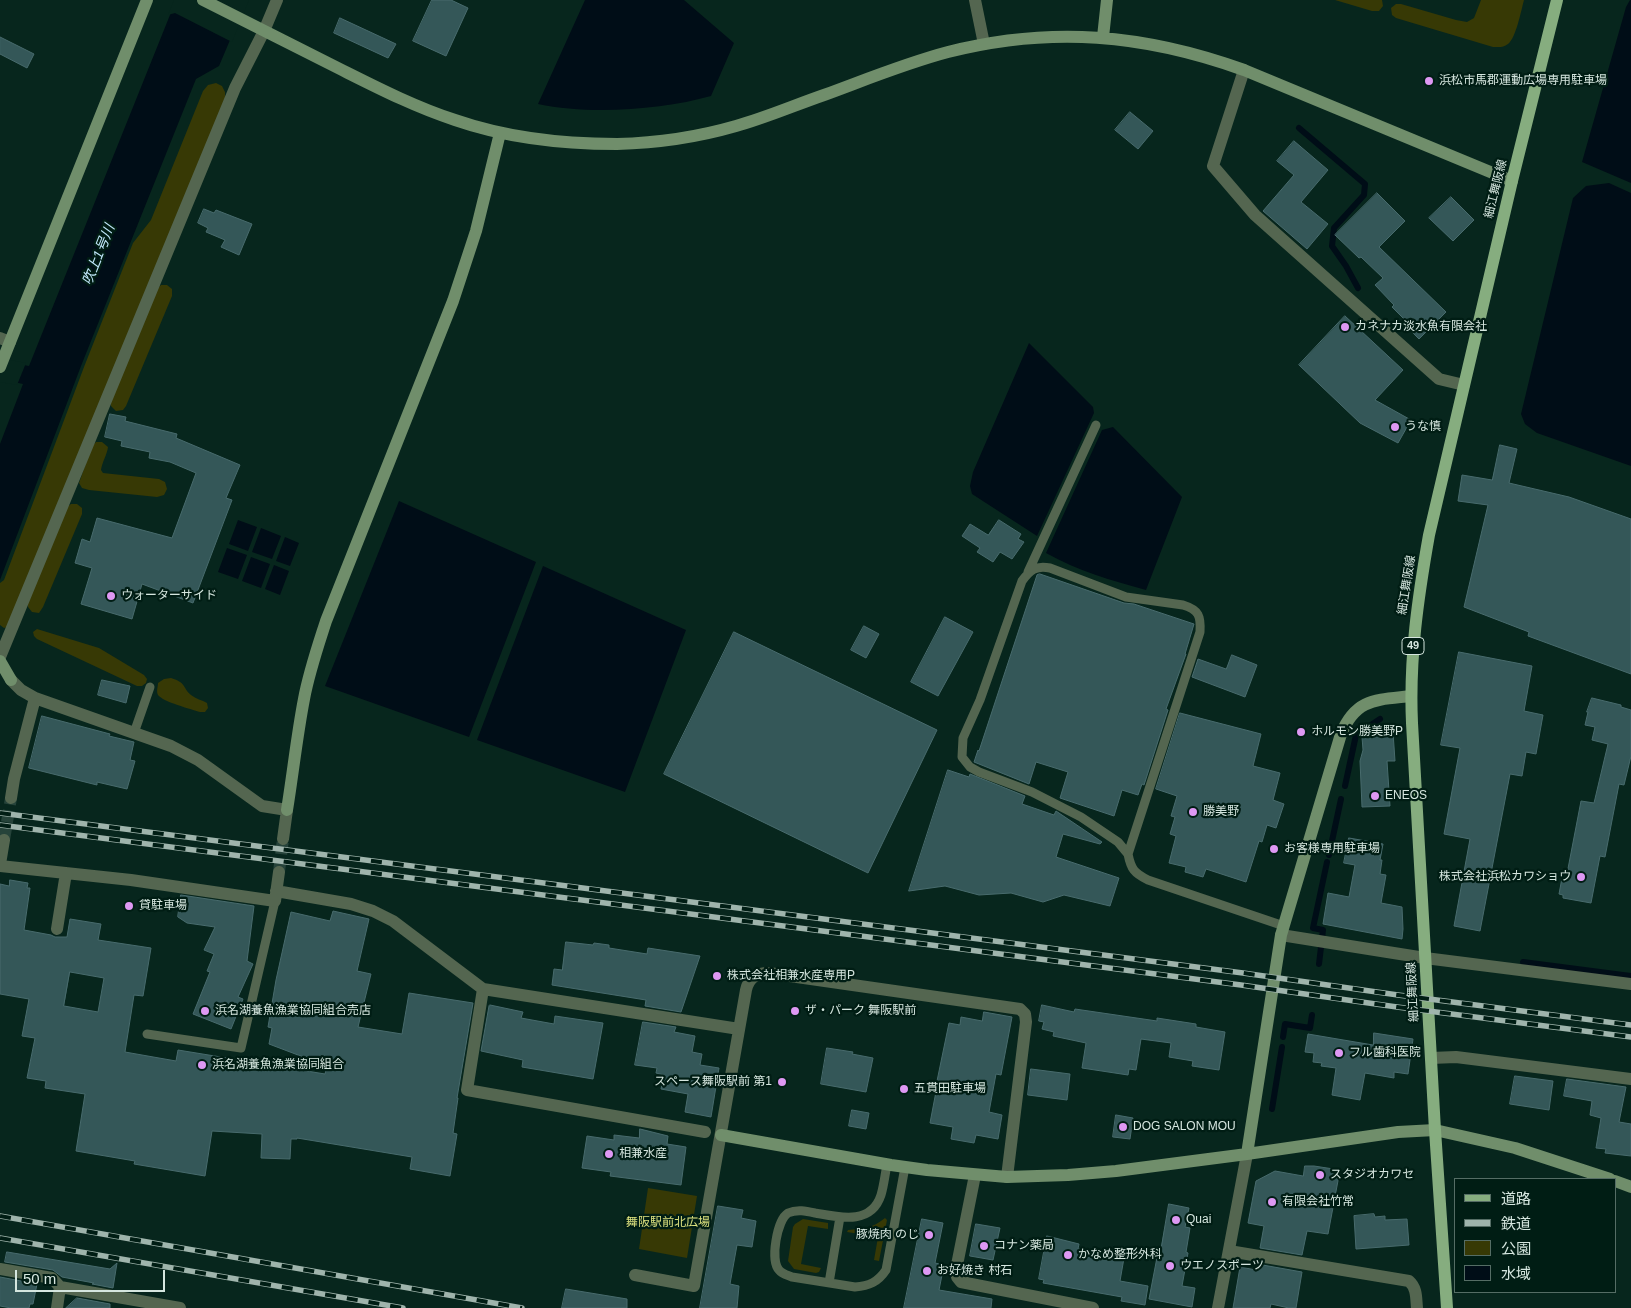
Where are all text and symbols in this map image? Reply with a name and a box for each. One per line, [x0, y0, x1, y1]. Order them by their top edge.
place label: 浜松市馬郡運動広場専用駐車場 [1439, 74, 1607, 88]
marker: 浜松市馬郡運動広場専用駐車場 [1423, 75, 1435, 87]
street label: 細江舞阪線 [1482, 158, 1510, 220]
water label: 吹上1号川 [79, 222, 119, 288]
place label: カネナカ淡水魚有限会社 [1355, 320, 1487, 334]
marker: カネナカ淡水魚有限会社 [1339, 321, 1351, 333]
place label: うな慎 [1405, 420, 1441, 434]
marker: うな慎 [1389, 421, 1401, 433]
street label: 細江舞阪線 [1395, 554, 1419, 616]
place label: ウォーターサイド [121, 589, 217, 603]
marker: ウォーターサイド [105, 590, 117, 602]
road number: 49 [1402, 637, 1424, 654]
place label: ホルモン勝美野P [1311, 725, 1403, 739]
marker: ホルモン勝美野P [1295, 726, 1307, 738]
place label: ENEOS [1385, 789, 1427, 803]
marker: ENEOS [1369, 790, 1381, 802]
place label: 勝美野 [1203, 805, 1239, 819]
marker: 勝美野 [1187, 806, 1199, 818]
place label: お客様専用駐車場 [1284, 842, 1380, 856]
marker: お客様専用駐車場 [1268, 843, 1280, 855]
place label: 株式会社浜松カワショウ [1439, 870, 1571, 884]
marker: 株式会社浜松カワショウ [1575, 871, 1587, 883]
place label: 貸駐車場 [139, 899, 187, 913]
marker: 貸駐車場 [123, 900, 135, 912]
street label: 細江舞阪線 [1404, 962, 1422, 1022]
place label: 株式会社相兼水産専用P [727, 969, 855, 983]
marker: 株式会社相兼水産専用P [711, 970, 723, 982]
place label: 浜名湖養魚漁業協同組合売店 [215, 1004, 371, 1018]
place label: ザ・パーク 舞阪駅前 [805, 1004, 916, 1018]
marker: 浜名湖養魚漁業協同組合売店 [199, 1005, 211, 1017]
marker: ザ・パーク 舞阪駅前 [789, 1005, 801, 1017]
place label: フル歯科医院 [1349, 1046, 1421, 1060]
marker: フル歯科医院 [1333, 1047, 1345, 1059]
place label: 浜名湖養魚漁業協同組合 [212, 1058, 344, 1072]
marker: 浜名湖養魚漁業協同組合 [196, 1059, 208, 1071]
place label: スペース舞阪駅前 第1 [654, 1075, 772, 1089]
marker: スペース舞阪駅前 第1 [776, 1076, 788, 1088]
place label: 五貫田駐車場 [914, 1082, 986, 1096]
marker: 五貫田駐車場 [898, 1083, 910, 1095]
place label: DOG SALON MOU [1133, 1120, 1236, 1134]
marker: DOG SALON MOU [1117, 1121, 1129, 1133]
place label: 相兼水産 [619, 1147, 667, 1161]
marker: 相兼水産 [603, 1148, 615, 1160]
place label: スタジオカワセ [1330, 1168, 1414, 1182]
marker: スタジオカワセ [1314, 1169, 1326, 1181]
legend [1454, 1178, 1616, 1293]
text: 道路 [1501, 1190, 1531, 1207]
place label: 有限会社竹常 [1282, 1195, 1354, 1209]
marker: 有限会社竹常 [1266, 1196, 1278, 1208]
place label: Quai [1186, 1213, 1211, 1227]
marker: Quai [1170, 1214, 1182, 1226]
text: 鉄道 [1501, 1215, 1531, 1232]
park label: 舞阪駅前北広場 [626, 1216, 710, 1230]
place label: 豚焼肉 のじ [856, 1228, 919, 1242]
marker: 豚焼肉 のじ [923, 1229, 935, 1241]
place label: コナン薬局 [994, 1239, 1054, 1253]
marker: コナン薬局 [978, 1240, 990, 1252]
text: 公園 [1501, 1240, 1531, 1257]
place label: かなめ整形外科 [1078, 1248, 1162, 1262]
marker: かなめ整形外科 [1062, 1249, 1074, 1261]
place label: ウエノスポーツ [1180, 1259, 1264, 1273]
scale bar [18, 1260, 168, 1292]
marker: ウエノスポーツ [1164, 1260, 1176, 1272]
place label: お好焼き 村石 [937, 1264, 1012, 1278]
marker: お好焼き 村石 [921, 1265, 933, 1277]
text: 水域 [1501, 1265, 1531, 1282]
text: 50 m [23, 1270, 56, 1287]

